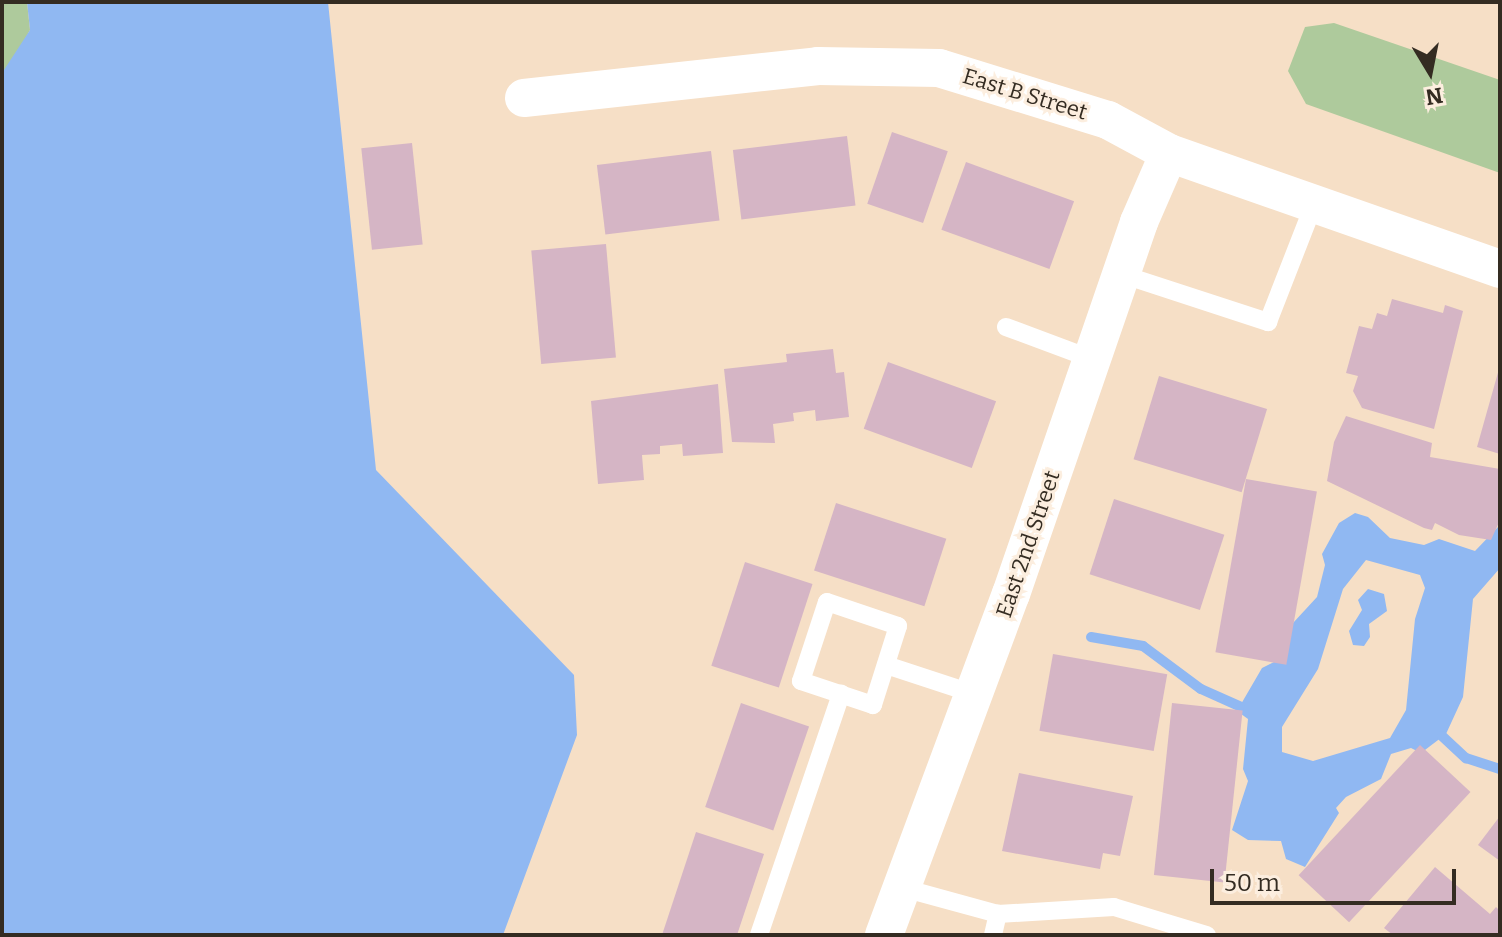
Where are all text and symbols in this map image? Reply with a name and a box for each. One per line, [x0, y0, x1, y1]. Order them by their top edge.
north arrow [1390, 32, 1470, 112]
street label: East B Street [960, 63, 1090, 125]
text: N [1424, 81, 1445, 111]
street label: East 2nd Street [991, 467, 1065, 621]
scale bar [1214, 853, 1460, 903]
text: 50 m [1224, 869, 1280, 897]

